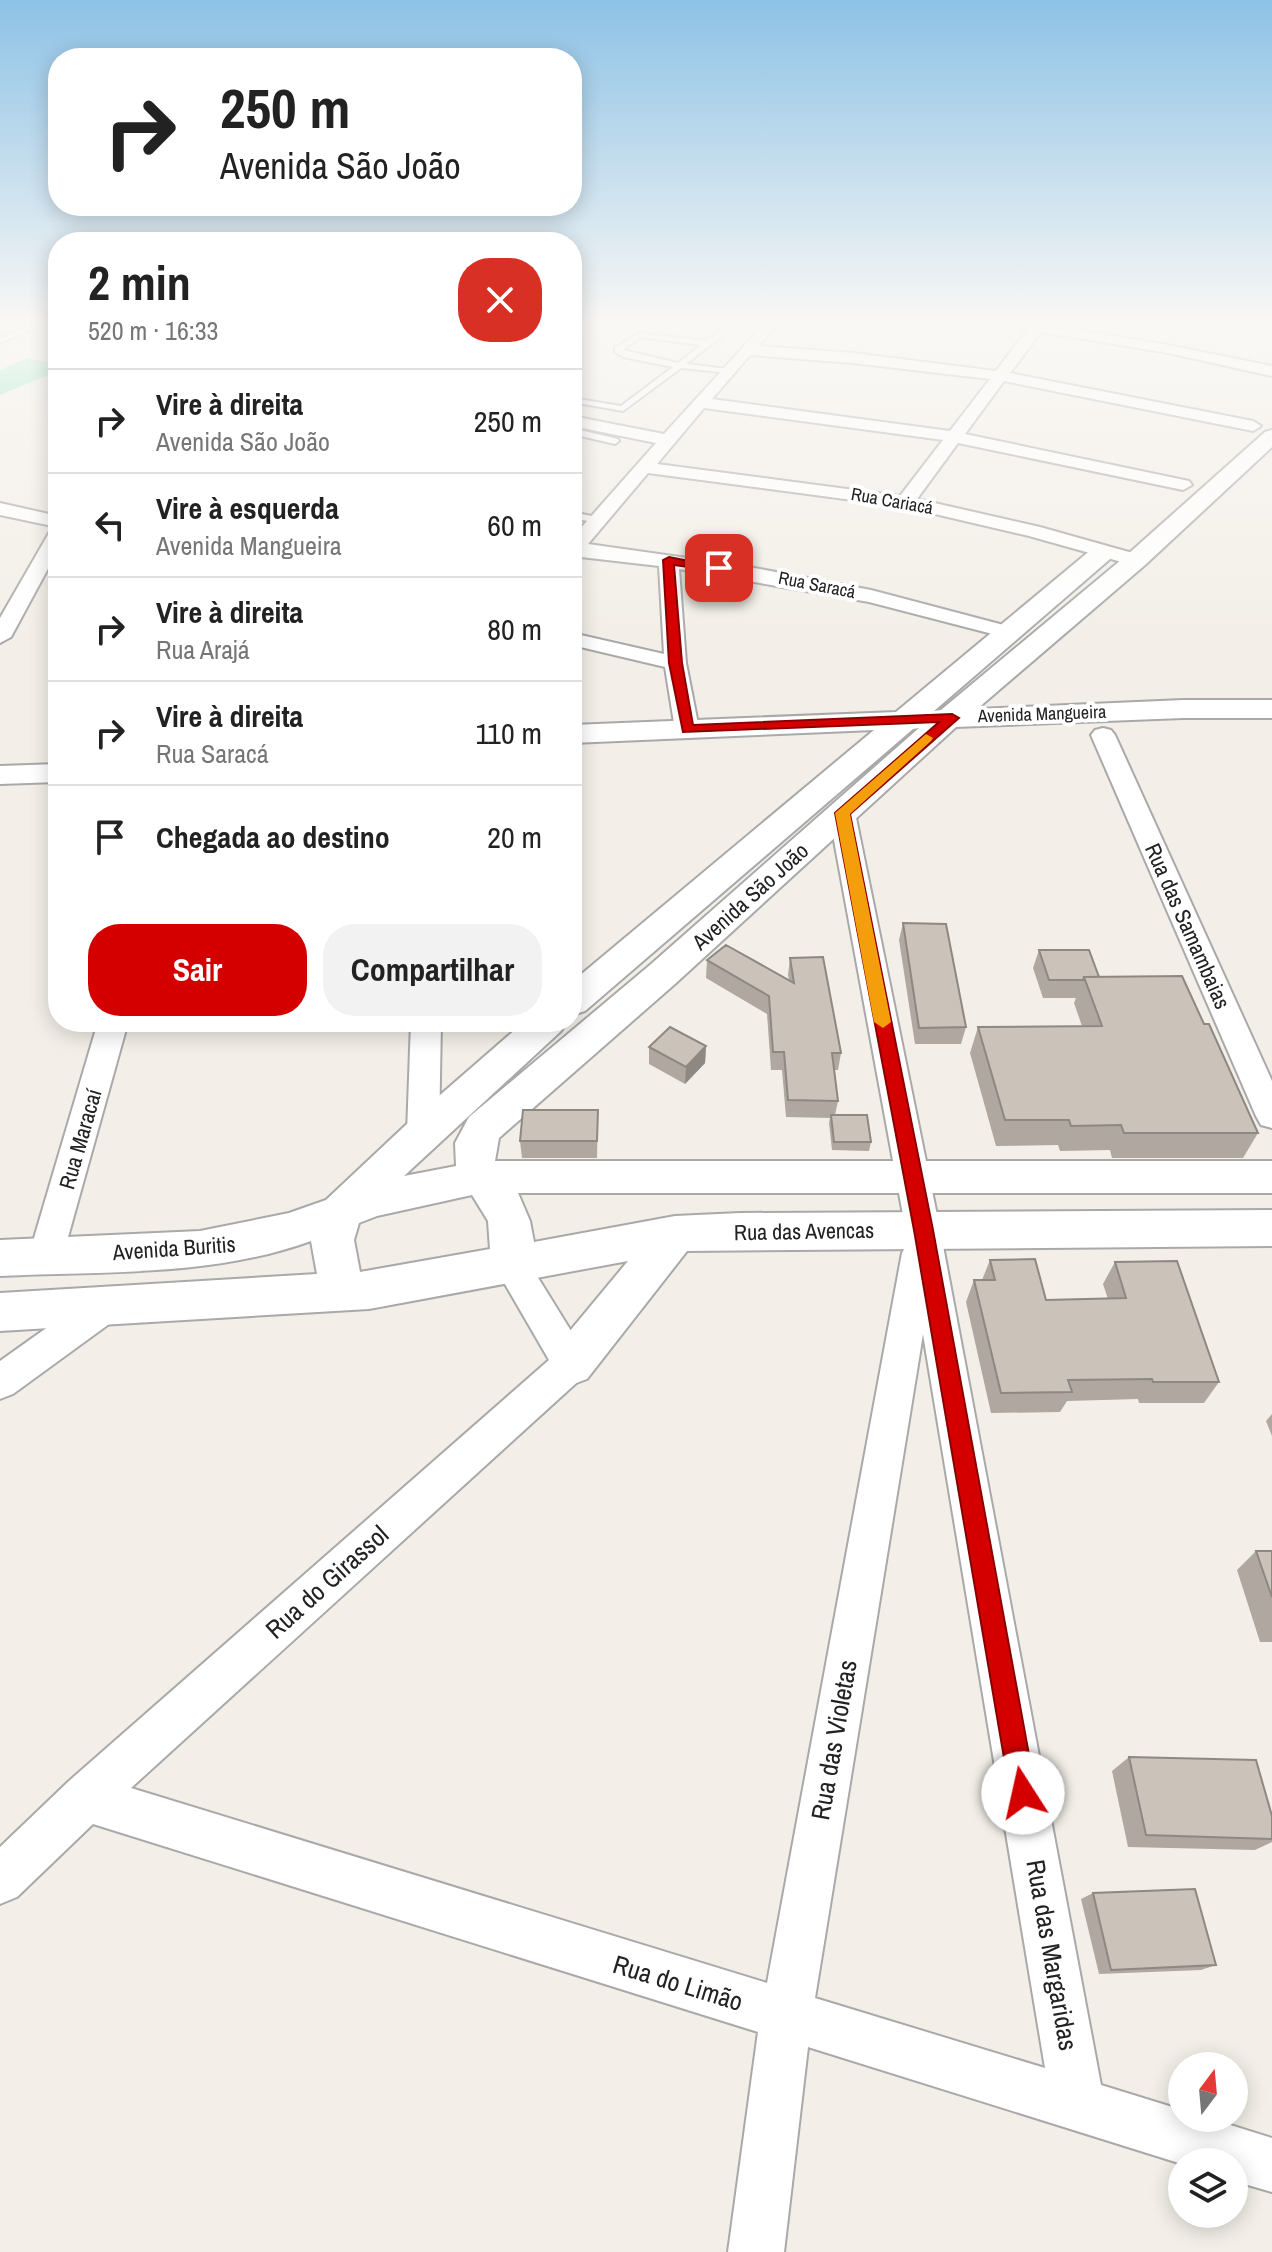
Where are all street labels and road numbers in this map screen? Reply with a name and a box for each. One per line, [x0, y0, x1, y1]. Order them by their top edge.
street label: Rua Cariacá [849, 481, 935, 520]
street label: Rua Saracá [776, 565, 858, 604]
street label: Avenida Mangueira [976, 699, 1107, 728]
street label: Avenida São João [685, 836, 815, 957]
street label: Rua das Samambaias [1138, 838, 1238, 1014]
street label: Rua Maracaí [51, 1084, 109, 1193]
street label: Rua das Avencas [734, 1215, 874, 1247]
street label: Avenida Buritis [111, 1229, 236, 1267]
street label: Rua do Girassol [258, 1517, 396, 1646]
street label: Rua das Violetas [802, 1657, 865, 1823]
street label: Rua das Margaridas [1018, 1857, 1086, 2053]
street label: Rua do Limão [609, 1946, 747, 2019]

